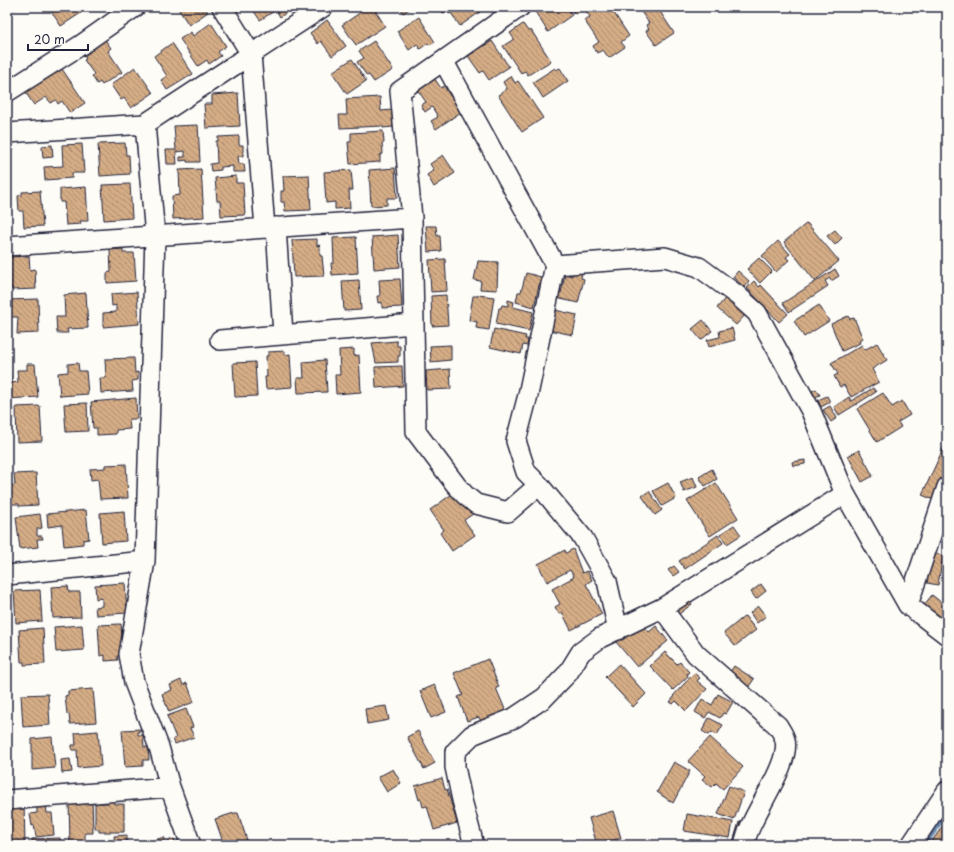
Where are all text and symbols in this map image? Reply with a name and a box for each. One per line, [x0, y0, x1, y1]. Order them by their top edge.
scale bar [28, 26, 88, 52]
text: 20 m [34, 30, 65, 48]

